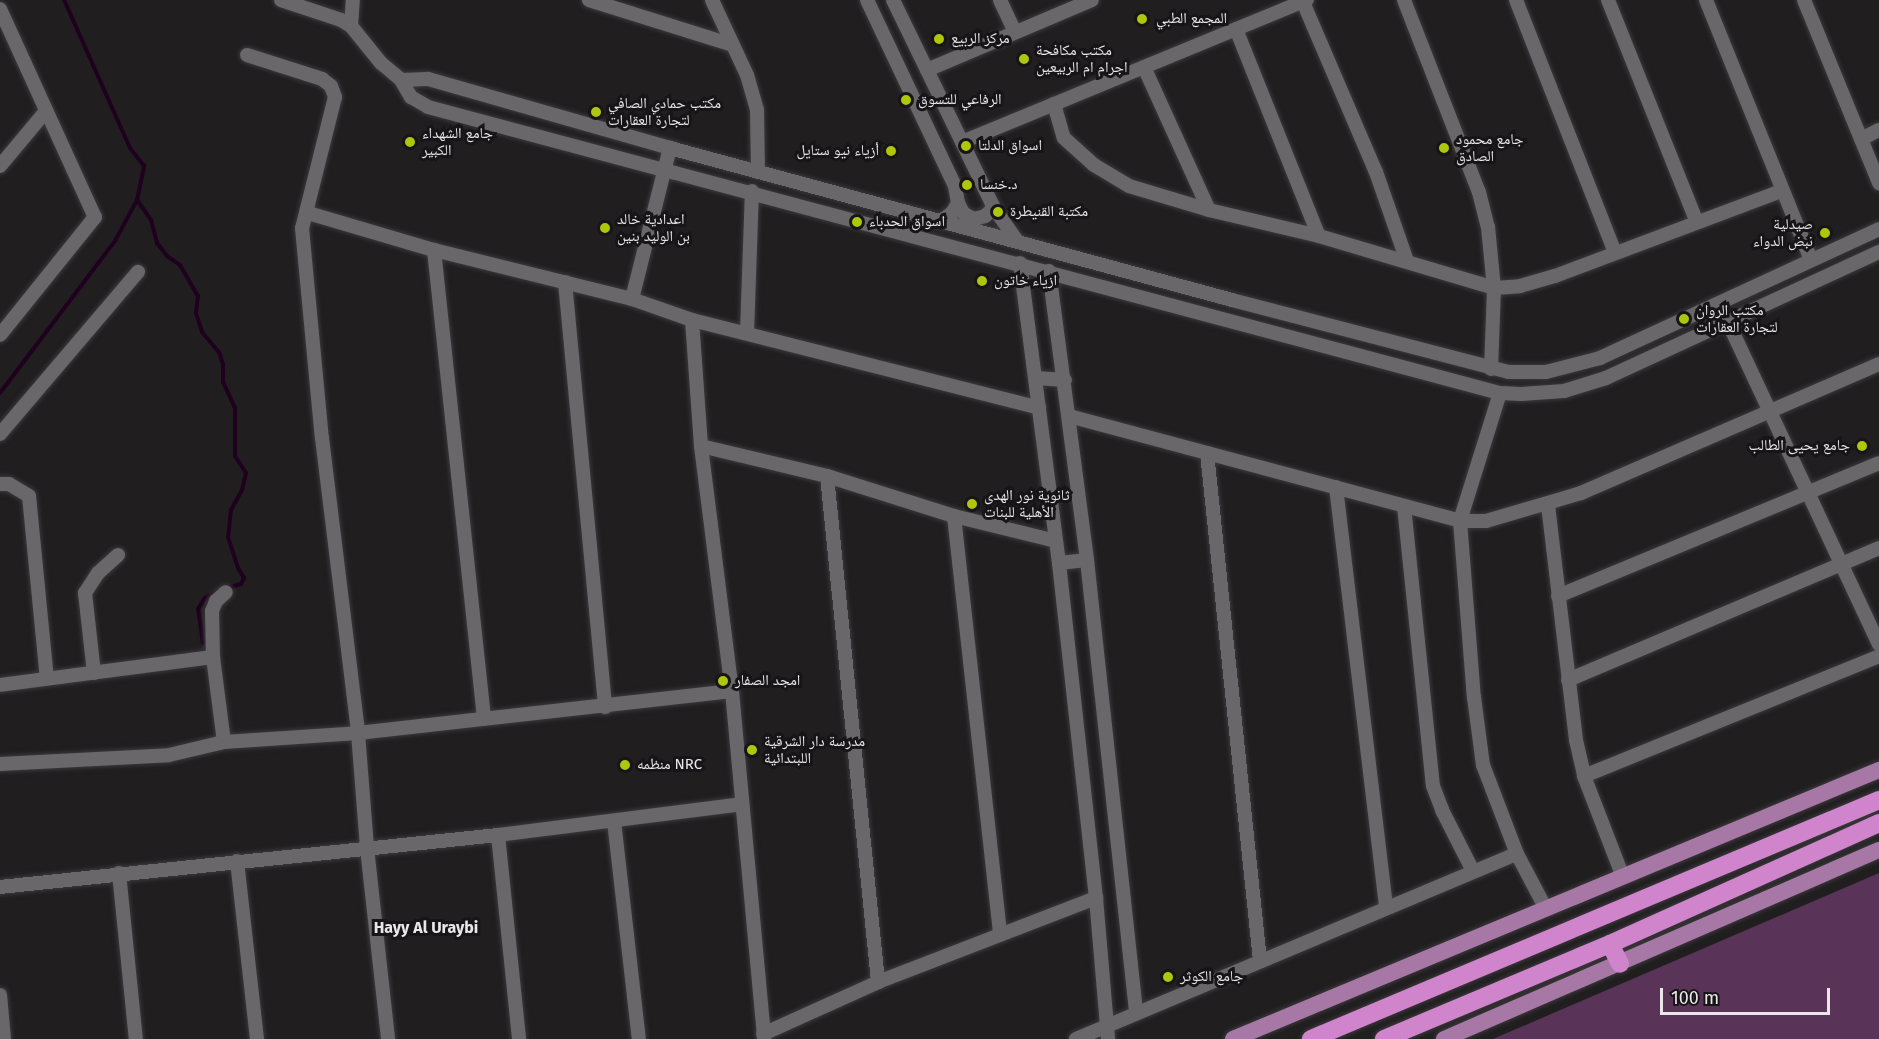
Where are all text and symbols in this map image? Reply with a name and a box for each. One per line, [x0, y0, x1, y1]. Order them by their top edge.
marker: المجمع الطبي [1133, 10, 1151, 28]
place label: المجمع الطبي [1156, 10, 1227, 28]
place label: مركز الربيع [951, 30, 1010, 48]
marker: مركز الربيع [932, 32, 946, 46]
place label: مكتب مكافحة اجرام ام الربيعين [1036, 41, 1128, 76]
marker: مكتب مكافحة اجرام ام الربيعين [1017, 52, 1031, 66]
place label: الرفاعي للتسوق [918, 91, 1002, 109]
marker: الرفاعي للتسوق [899, 93, 913, 107]
place label: مكتب حمادي الصافي لتجارة العقارات [608, 94, 721, 129]
marker: مكتب حمادي الصافي لتجارة العقارات [589, 105, 603, 119]
place label: جامع الشهداء الكبير [422, 124, 493, 159]
place label: جامع محمود الصادق [1456, 130, 1524, 165]
marker: جامع الشهداء الكبير [403, 135, 417, 149]
place label: اسواق الدلتا [978, 137, 1042, 155]
marker: اسواق الدلتا [959, 139, 973, 153]
marker: جامع محمود الصادق [1437, 141, 1451, 155]
place label: أزياء نيو ستايل [797, 142, 879, 160]
marker: أزياء نيو ستايل [884, 144, 898, 158]
marker: د.خنسا [958, 176, 976, 194]
place label: د.خنسا [980, 176, 1017, 194]
place label: مكتبة القنيطرة [1010, 203, 1088, 221]
marker: مكتبة القنيطرة [991, 205, 1005, 219]
place label: اعدادية خالد بن الوليد بنين [617, 210, 690, 245]
place label: اسواق الحدباء [869, 213, 945, 231]
marker: اسواق الحدباء [850, 215, 864, 229]
place label: صيدلية نبض الدواء [1753, 215, 1813, 250]
marker: اعدادية خالد بن الوليد بنين [598, 221, 612, 235]
marker: صيدلية نبض الدواء [1818, 226, 1832, 240]
place label: ازياء خاتون [994, 272, 1057, 290]
marker: ازياء خاتون [975, 274, 989, 288]
place label: مكتب الروان لتجارة العقارات [1696, 301, 1778, 336]
marker: مكتب الروان لتجارة العقارات [1677, 312, 1691, 326]
place label: جامع يحيى الطالب [1748, 437, 1850, 455]
marker: جامع يحيى الطالب [1855, 439, 1869, 453]
place label: ثانوية نور الهدى الأهلية للبنات [984, 486, 1070, 521]
marker: ثانوية نور الهدى الأهلية للبنات [965, 497, 979, 511]
place label: امجد الصفار [735, 672, 800, 690]
marker: امجد الصفار [716, 674, 730, 688]
place label: مدرسة دار الشرقية اللبتدائية [764, 732, 865, 767]
marker: مدرسة دار الشرقية اللبتدائية [745, 743, 759, 757]
place label: منظمه NRC [637, 756, 702, 774]
marker: منظمه NRC [618, 758, 632, 772]
district label: Hayy Al Uraybi [374, 918, 478, 938]
place label: جامع الكوثر [1180, 968, 1243, 986]
marker: جامع الكوثر [1161, 970, 1175, 984]
scale bar [1663, 976, 1832, 1014]
text: 100 m [1671, 987, 1719, 1009]

